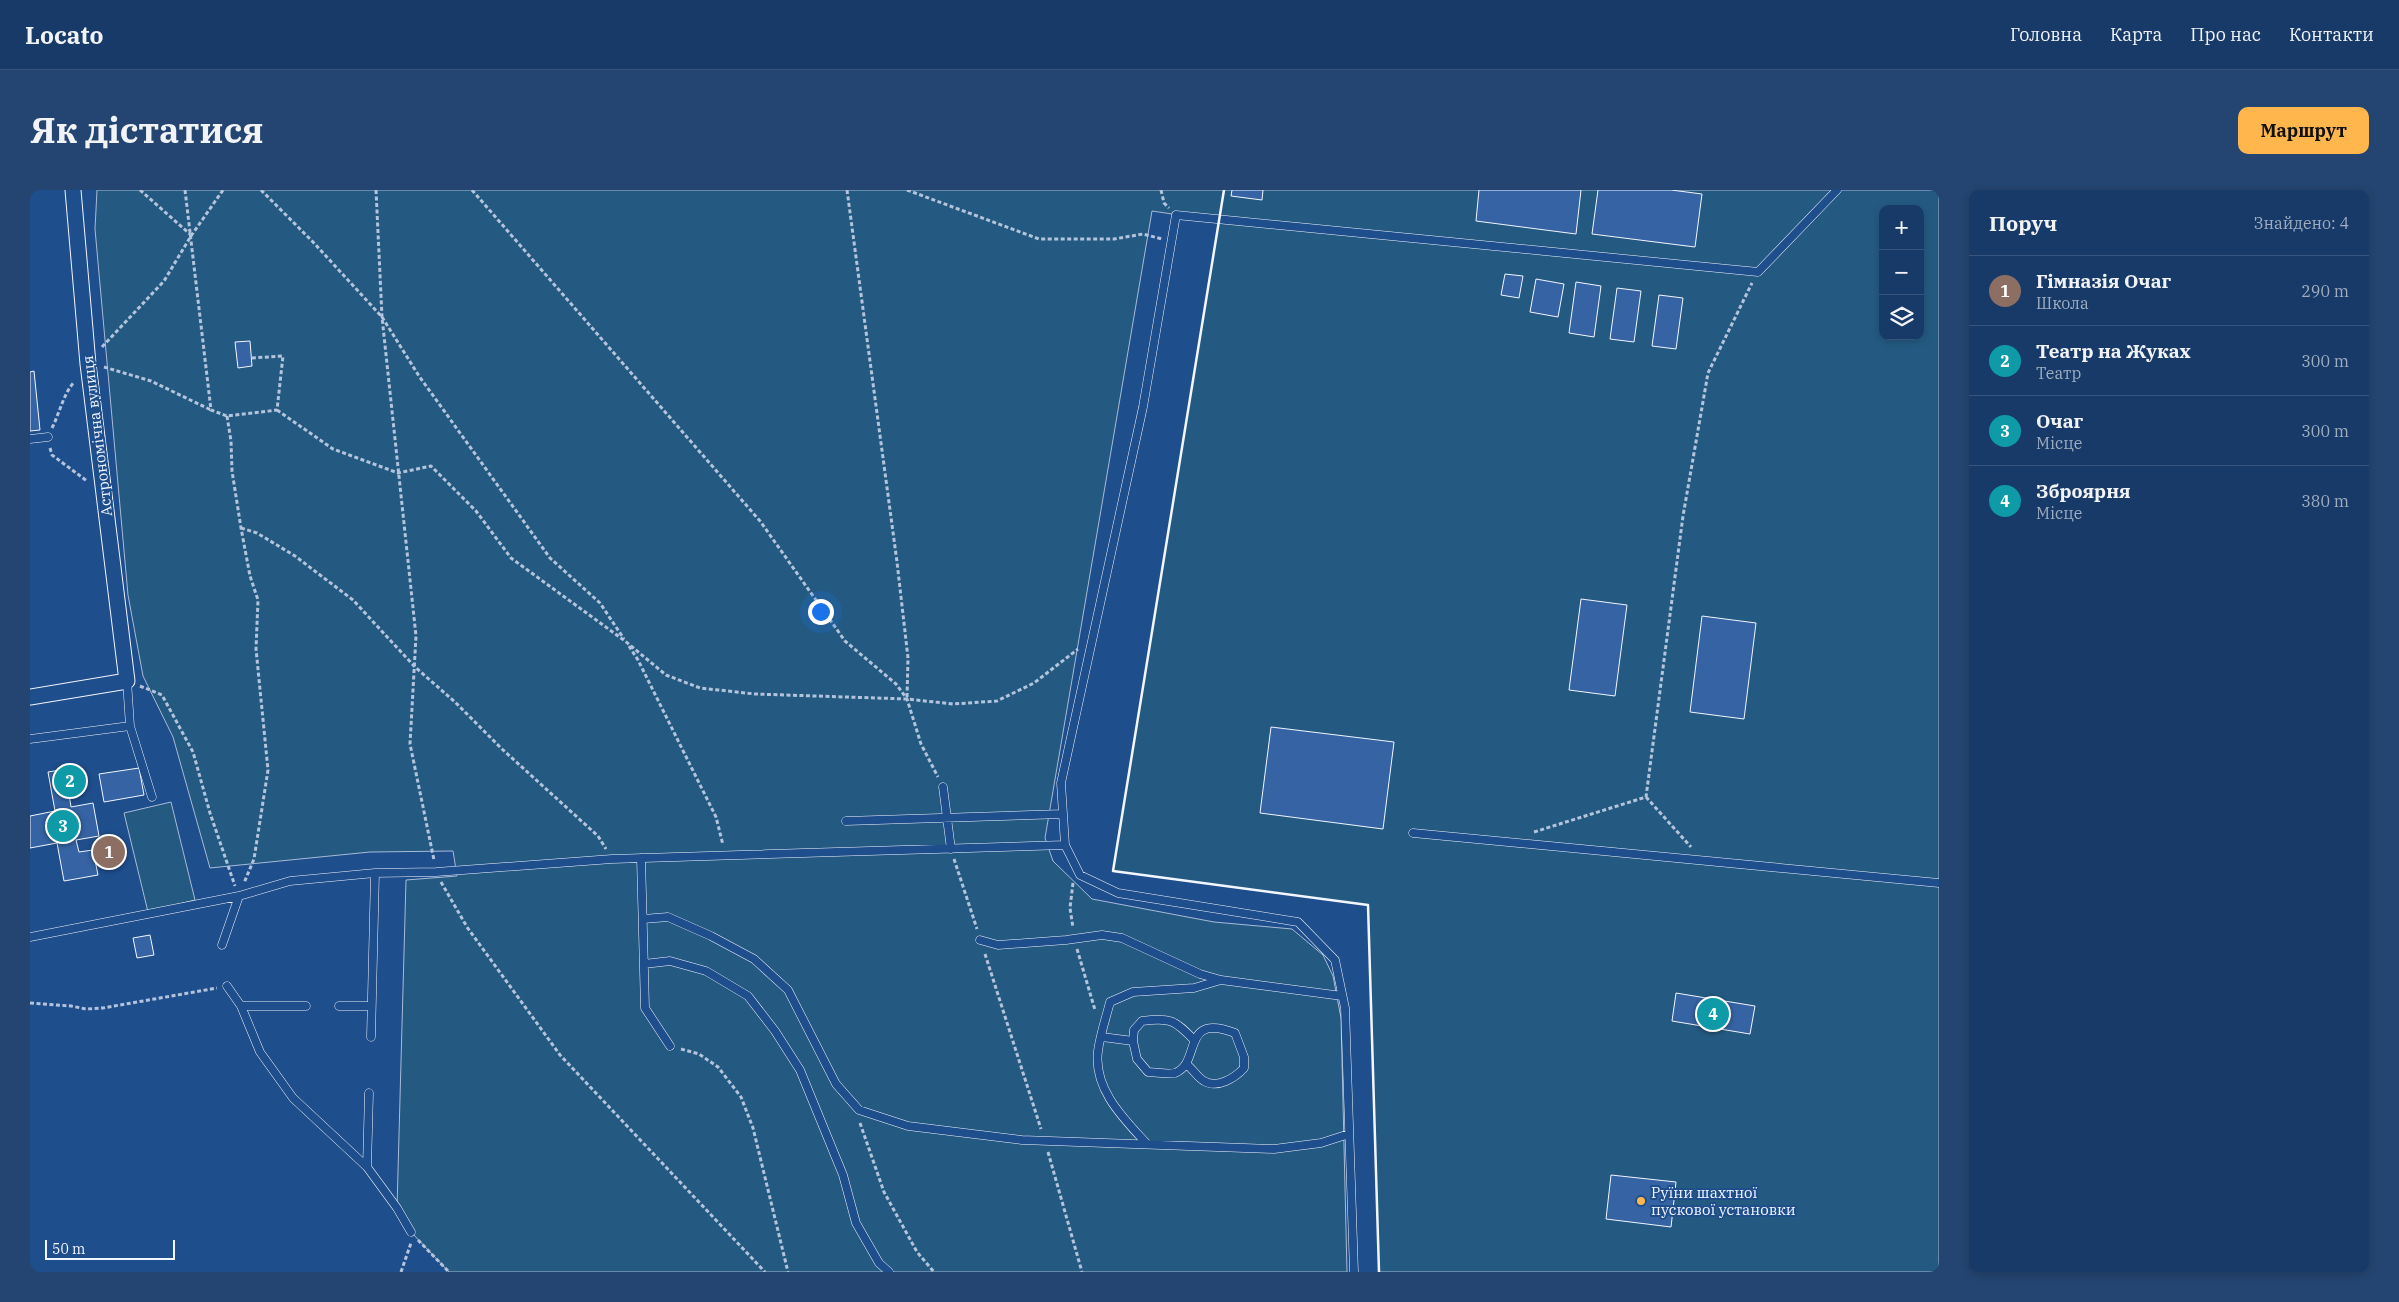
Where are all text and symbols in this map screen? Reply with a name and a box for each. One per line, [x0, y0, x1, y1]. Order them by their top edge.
text: Locato [25, 19, 103, 51]
text: Головна [2010, 23, 2082, 46]
text: Карта [2110, 23, 2162, 46]
text: Про нас [2190, 23, 2261, 46]
text: Контакти [2289, 23, 2374, 46]
text: Як дістатися [30, 107, 264, 153]
button: Маршрут [2238, 107, 2369, 154]
map controls [1879, 205, 1924, 340]
button: + [1879, 205, 1924, 250]
text: Поруч [1989, 209, 2057, 237]
text: Знайдено: 4 [2254, 213, 2349, 233]
button: − [1879, 250, 1924, 295]
text: Гімназія Очаг [2036, 269, 2171, 293]
text: 1 [2000, 281, 2010, 301]
text: 290 m [2301, 281, 2349, 301]
text: Школа [2036, 293, 2089, 313]
button: layers [1879, 295, 1924, 340]
text: Театр на Жуках [2036, 339, 2191, 363]
text: 2 [2000, 351, 2010, 371]
text: 300 m [2301, 351, 2349, 371]
street label: Астрономічна вулиця [78, 354, 116, 518]
text: Театр [2036, 363, 2081, 383]
text: Очаг [2036, 409, 2083, 433]
text: 3 [2000, 421, 2010, 441]
text: 300 m [2301, 421, 2349, 441]
text: Місце [2036, 433, 2082, 453]
text: Зброярня [2036, 479, 2131, 503]
text: 4 [2000, 491, 2010, 511]
text: 380 m [2301, 491, 2349, 511]
text: Місце [2036, 503, 2082, 523]
your location [808, 599, 834, 625]
pin: 2 [54, 762, 86, 800]
pin: 3 [47, 807, 79, 845]
pin: 1 [93, 833, 125, 871]
pin: 4 [1697, 995, 1729, 1033]
place label: Руїни шахтної пускової установки [1651, 1183, 1796, 1219]
marker: Руїни шахтної пускової установки [1635, 1195, 1647, 1207]
scale bar [45, 1237, 175, 1260]
text: 50 m [52, 1240, 85, 1258]

